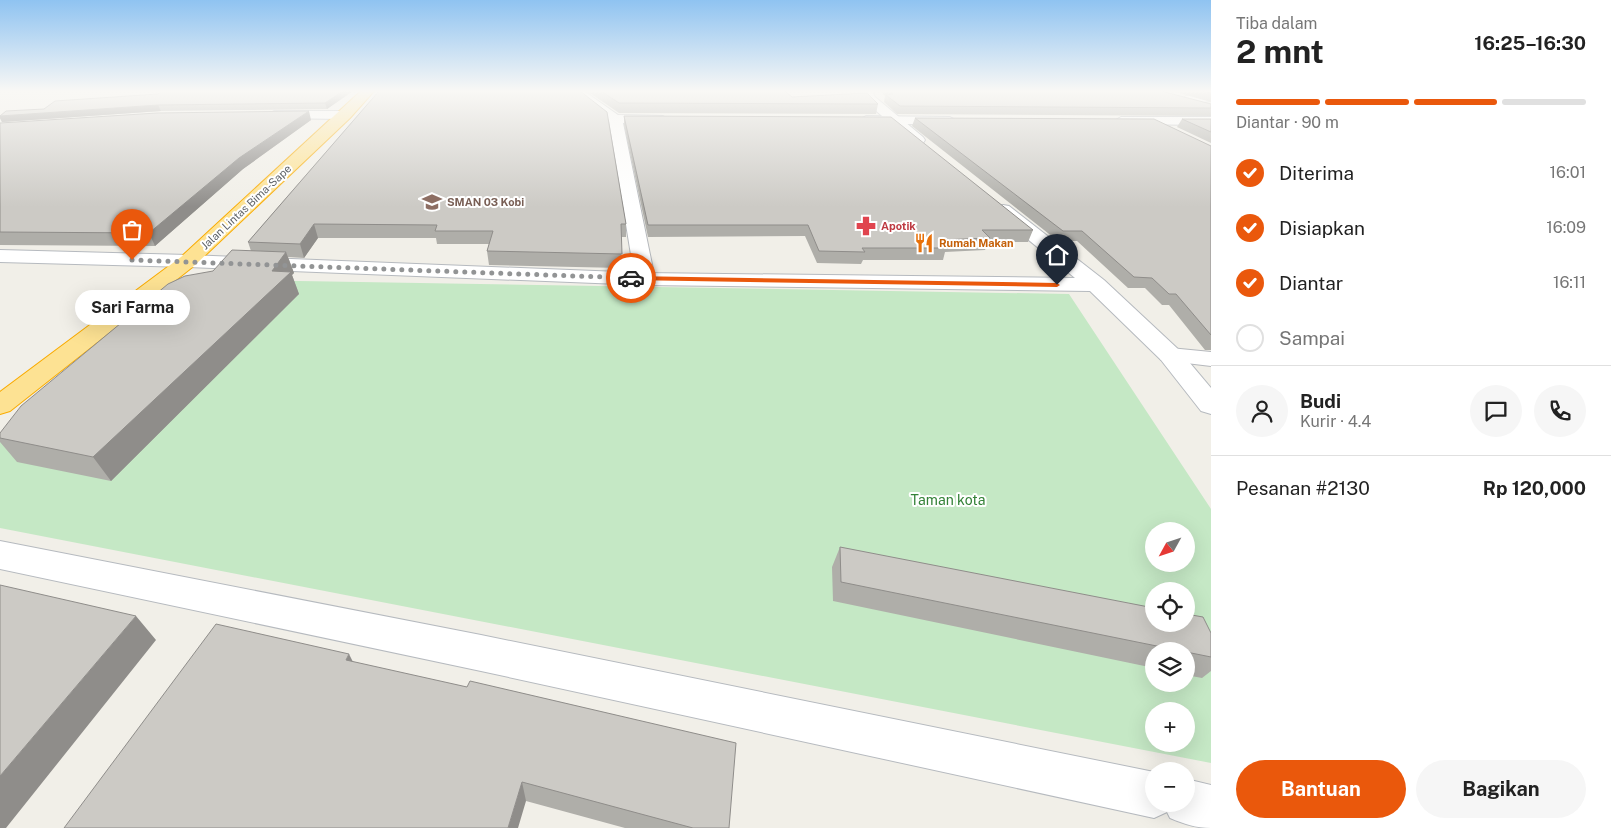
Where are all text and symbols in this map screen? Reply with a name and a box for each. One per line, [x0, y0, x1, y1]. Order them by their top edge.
text: Tiba dalam [1236, 14, 1317, 33]
text: 16:25–16:30 [1474, 32, 1586, 54]
text: 2 mnt [1236, 33, 1324, 70]
text: Diantar · 90 m [1236, 113, 1339, 132]
icon: check [1236, 159, 1264, 187]
street label: Jalan Lintas Bima-Sape [199, 162, 293, 252]
text: Diterima [1279, 162, 1354, 184]
text: 16:01 [1550, 163, 1586, 182]
school or university icon: SMAN 03 Kobi [421, 191, 443, 213]
place label: SMAN 03 Kobi [447, 196, 524, 208]
pin [111, 209, 153, 260]
icon: check [1236, 214, 1264, 242]
pharmacy icon: Apotik [855, 215, 877, 237]
icon: bag [118, 216, 146, 244]
text: Disiapkan [1279, 217, 1365, 239]
text: 16:09 [1546, 218, 1586, 237]
place label: Apotik [881, 220, 916, 232]
restaurant icon: Rumah Makan [913, 232, 935, 254]
pin [1036, 234, 1078, 285]
place label: Rumah Makan [939, 237, 1013, 249]
icon: home [1043, 241, 1071, 269]
courier [606, 253, 656, 303]
icon: car [617, 264, 645, 292]
icon: check [1236, 269, 1264, 297]
text: Diantar [1279, 272, 1343, 294]
text: 16:11 [1553, 273, 1586, 292]
callout: Sari Farma [74, 290, 190, 325]
text: Sari Farma [91, 298, 174, 317]
text: Sampai [1279, 327, 1345, 349]
button: person [1236, 385, 1288, 437]
button: chat [1470, 385, 1522, 437]
button: phone [1534, 385, 1586, 437]
text: Budi [1300, 390, 1341, 412]
text: Kurir · 4.4 [1300, 412, 1371, 431]
text: Pesanan #2130 [1236, 477, 1370, 499]
text: Rp 120,000 [1483, 477, 1586, 499]
park label: Taman kota [911, 492, 985, 508]
north arrow [1145, 522, 1195, 572]
map controls [1145, 522, 1195, 812]
button: locate [1145, 582, 1195, 632]
button: layers [1145, 642, 1195, 692]
button: + [1145, 702, 1195, 752]
button: Bantuan [1236, 760, 1406, 818]
button: Bagikan [1416, 760, 1586, 818]
button: − [1145, 762, 1195, 812]

